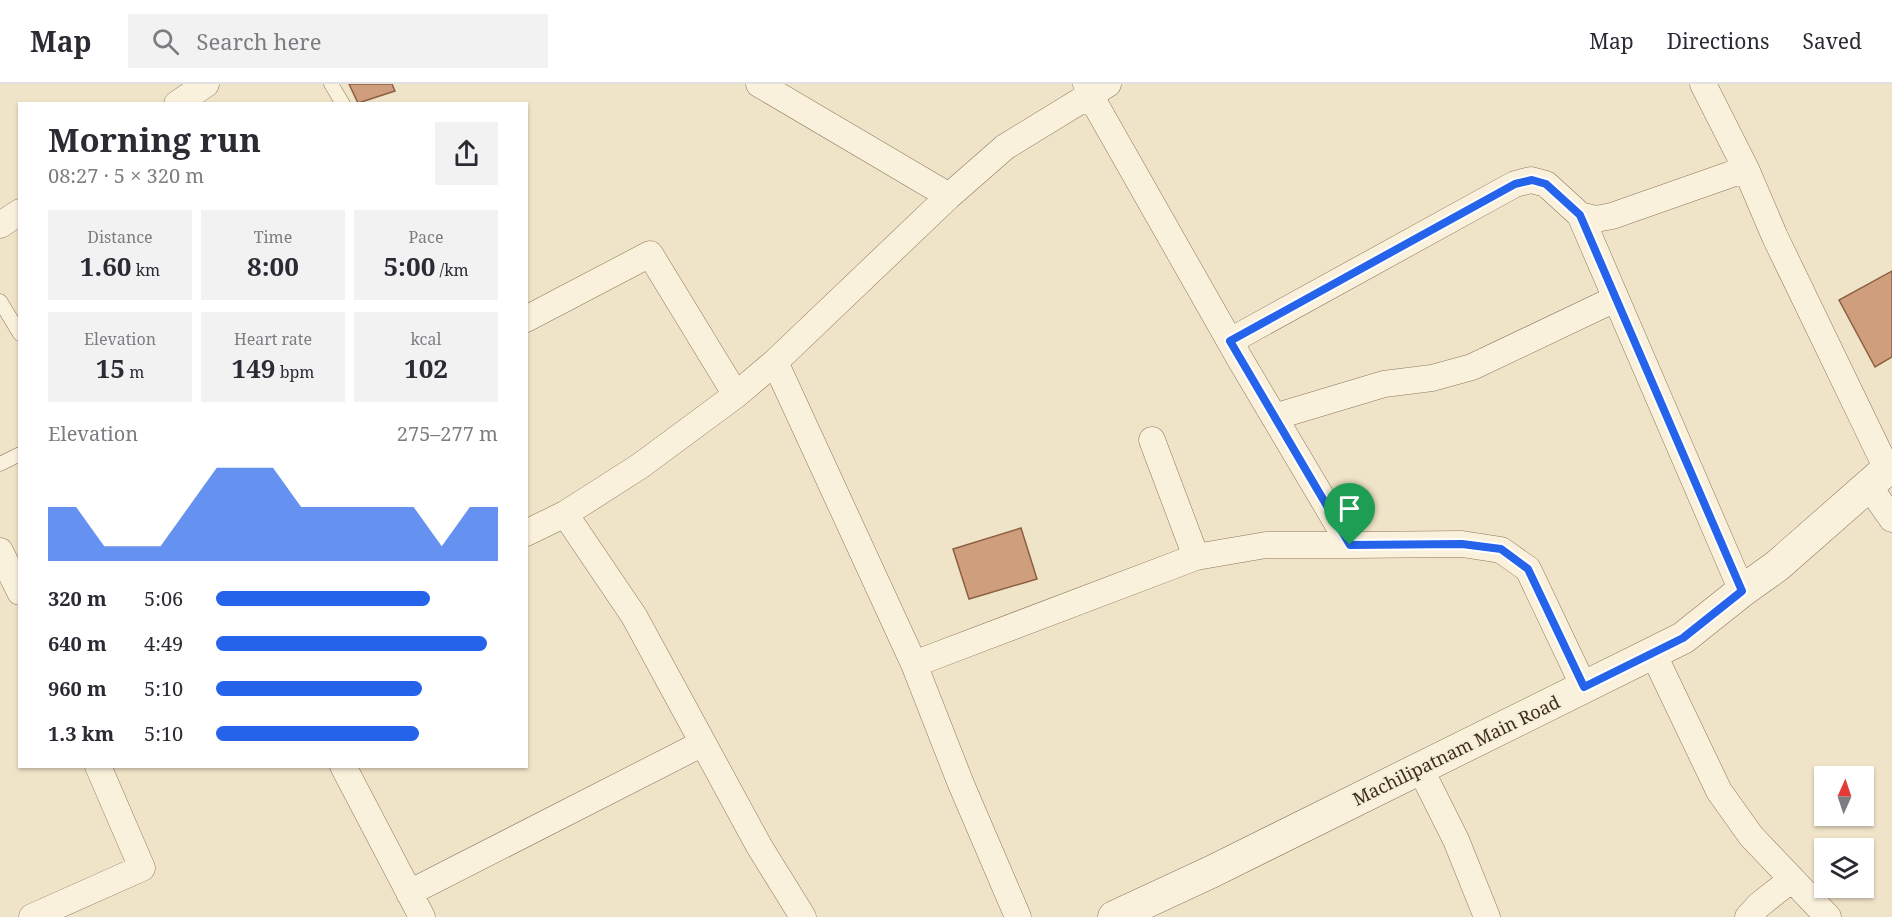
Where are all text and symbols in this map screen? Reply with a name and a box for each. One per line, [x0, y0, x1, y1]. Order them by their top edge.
search box [128, 14, 548, 68]
text: Map [30, 22, 92, 60]
icon: search [149, 25, 182, 58]
text: Search here [197, 26, 321, 56]
text: Map [1589, 27, 1634, 55]
text: Directions [1667, 27, 1769, 55]
text: Saved [1802, 27, 1862, 55]
text: Morning run [48, 117, 261, 162]
button: share [435, 122, 498, 185]
text: 08:27 · 5 × 320 m [48, 162, 204, 189]
text: Distance [87, 226, 153, 248]
text: Time [254, 226, 292, 248]
text: Pace [408, 226, 444, 248]
text: 1.60 [80, 248, 132, 284]
text: 8:00 [247, 248, 299, 284]
text: 5:00 [383, 248, 435, 284]
text: km [132, 259, 160, 281]
text: /km [435, 259, 469, 281]
text: Elevation [84, 328, 156, 350]
text: Heart rate [234, 328, 312, 350]
text: kcal [411, 328, 441, 350]
text: 15 [96, 350, 125, 386]
text: 149 [231, 350, 276, 386]
text: 102 [404, 350, 448, 386]
text: m [125, 361, 144, 383]
text: bpm [276, 361, 315, 383]
text: Elevation [48, 420, 138, 447]
text: 275–277 m [397, 420, 498, 447]
pin [1324, 483, 1375, 545]
icon: arrive [1333, 492, 1366, 525]
text: 320 m [48, 585, 107, 612]
text: 5:06 [144, 585, 183, 612]
text: 640 m [48, 630, 107, 657]
text: 4:49 [144, 630, 183, 657]
text: 960 m [48, 675, 107, 702]
text: 5:10 [144, 675, 183, 702]
street label: Machilipatnam Main Road [1348, 689, 1564, 811]
text: 1.3 km [48, 720, 114, 747]
text: 5:10 [144, 720, 183, 747]
north arrow [1814, 766, 1874, 826]
map controls [1814, 766, 1874, 898]
button: layers [1814, 838, 1874, 898]

